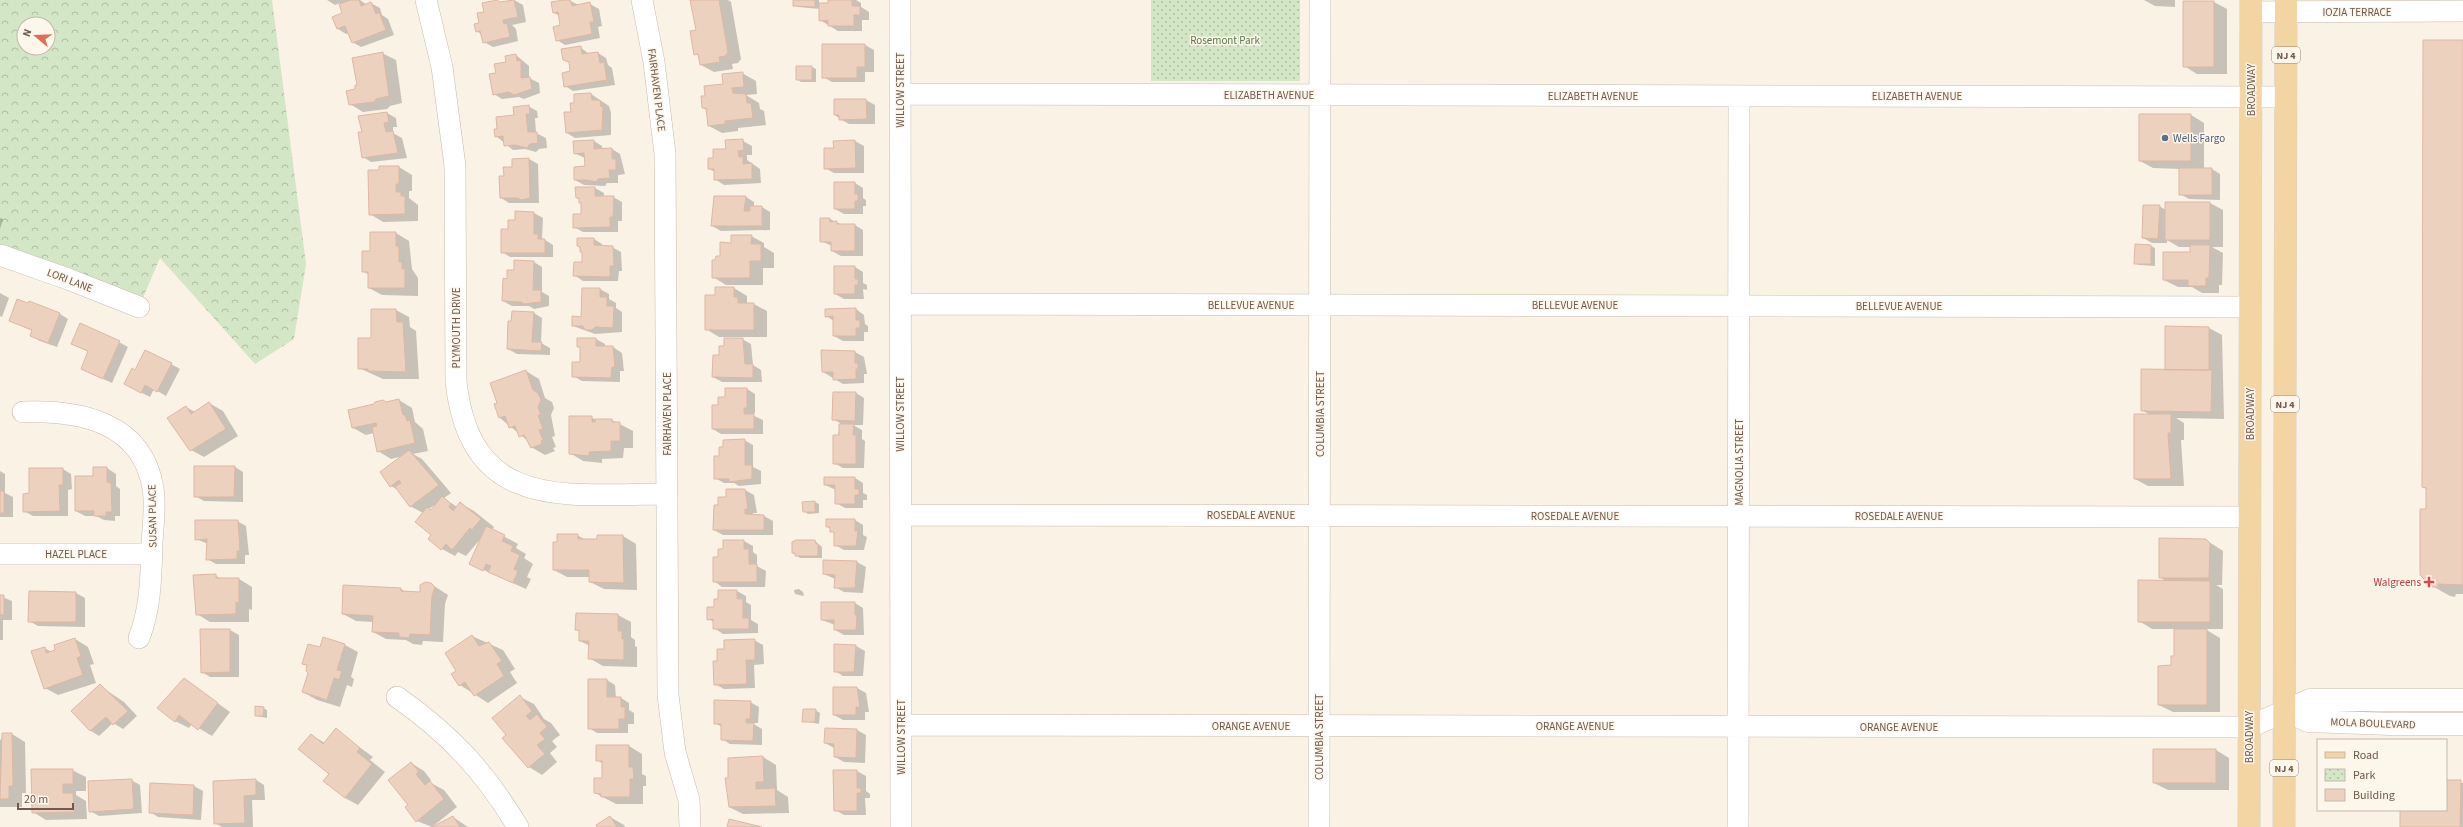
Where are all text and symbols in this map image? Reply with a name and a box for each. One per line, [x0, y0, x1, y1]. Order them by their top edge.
street label: IOZIA TERRACE [2322, 5, 2392, 20]
north arrow [16, 16, 56, 56]
text: N [19, 27, 35, 39]
park label: Rosemont Park [1190, 33, 1260, 48]
road number: NJ 4 [2272, 47, 2300, 63]
street label: FAIRHAVEN PLACE [644, 48, 669, 133]
street label: WILLOW STREET [893, 52, 908, 128]
street label: BROADWAY [2244, 63, 2259, 116]
street label: ELIZABETH AVENUE [1224, 88, 1315, 103]
street label: ELIZABETH AVENUE [1548, 89, 1639, 104]
street label: ELIZABETH AVENUE [1872, 89, 1963, 104]
place label: Wells Fargo [2173, 131, 2225, 146]
marker: Wells Fargo [2160, 133, 2170, 143]
street label: LORI LANE [45, 265, 95, 296]
street label: PLYMOUTH DRIVE [449, 287, 464, 369]
street label: BELLEVUE AVENUE [1208, 298, 1295, 313]
street label: BELLEVUE AVENUE [1532, 298, 1619, 313]
street label: BELLEVUE AVENUE [1856, 299, 1943, 314]
street label: COLUMBIA STREET [1313, 371, 1328, 457]
street label: FAIRHAVEN PLACE [660, 372, 675, 456]
street label: WILLOW STREET [893, 376, 908, 452]
street label: BROADWAY [2243, 387, 2258, 440]
road number: NJ 4 [2271, 396, 2299, 412]
street label: MAGNOLIA STREET [1732, 419, 1747, 505]
street label: SUSAN PLACE [144, 484, 161, 548]
street label: ROSEDALE AVENUE [1207, 508, 1295, 523]
street label: ROSEDALE AVENUE [1531, 509, 1619, 524]
street label: ROSEDALE AVENUE [1855, 509, 1943, 524]
street label: HAZEL PLACE [45, 547, 107, 562]
place label: Walgreens [2373, 575, 2421, 590]
marker: Walgreens [2424, 577, 2434, 587]
street label: COLUMBIA STREET [1312, 694, 1327, 780]
street label: WILLOW STREET [894, 699, 909, 775]
street label: BROADWAY [2242, 710, 2257, 763]
street label: MOLA BOULEVARD [2330, 715, 2416, 732]
street label: ORANGE AVENUE [1212, 719, 1291, 734]
street label: ORANGE AVENUE [1536, 719, 1615, 734]
street label: ORANGE AVENUE [1860, 720, 1939, 735]
legend [2317, 739, 2447, 811]
text: Road [2353, 747, 2379, 764]
road number: NJ 4 [2270, 760, 2298, 776]
text: Park [2353, 767, 2375, 784]
scale bar [18, 785, 73, 811]
text: Building [2353, 787, 2395, 804]
text: 20 m [24, 791, 48, 808]

